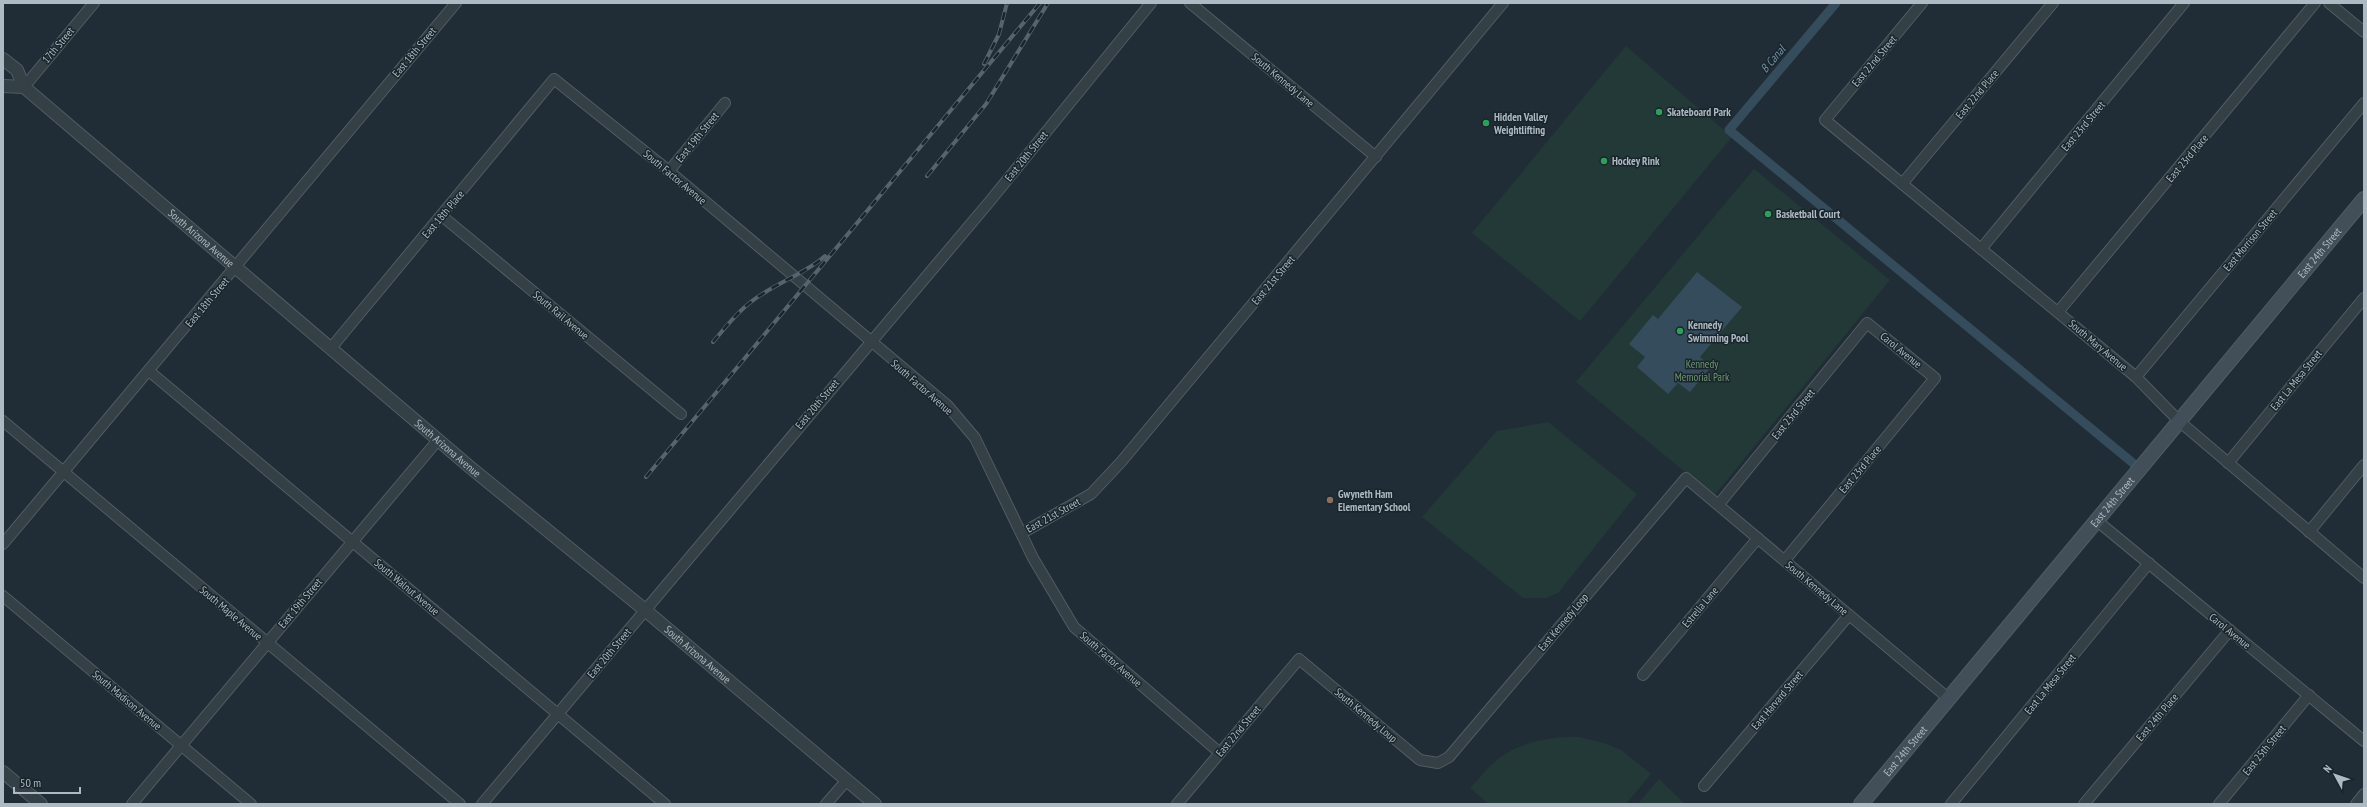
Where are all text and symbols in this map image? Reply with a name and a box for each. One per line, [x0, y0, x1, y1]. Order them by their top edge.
street label: 17th Street [39, 24, 77, 66]
street label: East 18th Street [389, 24, 439, 80]
street label: East 22nd Street [1848, 32, 1900, 90]
water label: B Canal [1757, 41, 1789, 75]
street label: South Kennedy Lane [1249, 50, 1317, 110]
street label: East 22nd Place [1952, 66, 2002, 122]
street label: East 23rd Street [2058, 98, 2108, 154]
place label: Skateboard Park [1667, 105, 1731, 119]
marker: Skateboard Park [1654, 107, 1664, 117]
street label: East 19th Street [672, 109, 722, 165]
place label: Hidden Valley Weightlifting [1493, 110, 1548, 137]
marker: Hidden Valley Weightlifting [1481, 118, 1491, 128]
street label: East 20th Street [1001, 128, 1051, 184]
street label: East 23rd Place [2163, 131, 2211, 185]
street label: South Factor Avenue [641, 147, 710, 208]
place label: Hockey Rink [1612, 154, 1660, 168]
marker: Hockey Rink [1599, 156, 1609, 166]
street label: East 18th Place [419, 187, 467, 241]
street label: South Arizona Avenue [165, 206, 237, 270]
street label: East Morrison Street [2220, 206, 2280, 274]
place label: Basketball Court [1776, 207, 1841, 221]
marker: Basketball Court [1763, 209, 1773, 219]
street label: East 24th Street [2294, 225, 2344, 281]
street label: East 21st Street [1248, 253, 1298, 307]
street label: East 18th Street [182, 274, 232, 330]
street label: South Rail Avenue [530, 287, 592, 343]
street label: South Mary Avenue [2066, 316, 2131, 374]
place label: Kennedy Swimming Pool [1688, 318, 1749, 345]
marker: Kennedy Swimming Pool [1675, 326, 1685, 336]
street label: Carol Avenue [1877, 329, 1925, 371]
street label: East La Mesa Street [2267, 347, 2325, 413]
street label: South Factor Avenue [888, 356, 956, 418]
park label: Kennedy Memorial Park [1675, 357, 1730, 384]
street label: East 20th Street [792, 376, 842, 432]
street label: East 23rd Street [1768, 386, 1818, 442]
street label: South Arizona Avenue [412, 416, 484, 481]
street label: East 23rd Place [1836, 442, 1884, 496]
street label: East 24th Street [2087, 474, 2137, 530]
place label: Gwyneth Ham Elementary School [1338, 487, 1411, 514]
street label: East 21st Street [1023, 494, 1083, 536]
marker: Gwyneth Ham Elementary School [1325, 495, 1335, 505]
street label: South Walnut Avenue [372, 556, 443, 619]
street label: South Kennedy Lane [1783, 558, 1851, 618]
street label: East 19th Street [275, 575, 325, 631]
street label: South Maple Avenue [197, 583, 266, 644]
street label: Estrella Lane [1679, 583, 1721, 630]
street label: East Kennedy Loop [1535, 590, 1591, 654]
street label: Carol Avenue [2206, 610, 2254, 652]
street label: South Arizona Avenue [662, 622, 734, 687]
street label: East 20th Street [584, 625, 634, 681]
street label: South Factor Avenue [1077, 628, 1145, 690]
street label: East La Mesa Street [2021, 651, 2079, 717]
street label: South Madison Avenue [90, 667, 165, 733]
street label: East Harvard Street [1748, 668, 1806, 732]
street label: South Kennedy Loup [1332, 685, 1400, 745]
street label: East 24th Place [2133, 690, 2181, 744]
street label: East 22nd Street [1212, 702, 1264, 760]
street label: East 25th Street [2239, 722, 2289, 778]
street label: East 24th Street [1880, 723, 1930, 779]
north arrow [2315, 755, 2355, 795]
text: N [2320, 762, 2335, 775]
scale bar [14, 769, 80, 795]
text: 50 m [20, 775, 41, 790]

